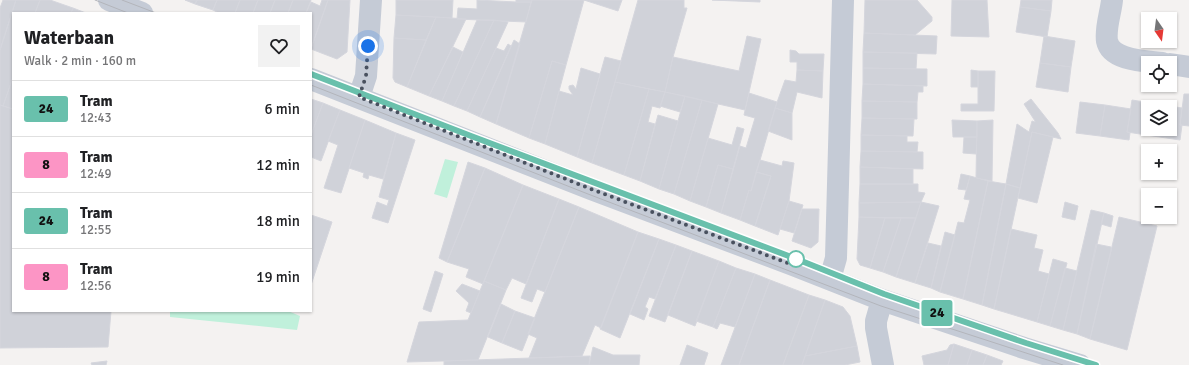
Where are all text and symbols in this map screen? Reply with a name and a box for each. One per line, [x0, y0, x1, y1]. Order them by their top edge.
north arrow [1141, 12, 1177, 48]
map controls [1141, 12, 1177, 224]
button: heart [258, 25, 300, 67]
text: Waterbaan [24, 26, 114, 50]
your location [358, 36, 378, 56]
text: Walk · 2 min · 160 m [24, 53, 136, 69]
button: locate [1141, 56, 1177, 92]
text: Tram [80, 92, 113, 110]
text: 24 [38, 100, 54, 117]
text: 6 min [264, 100, 300, 118]
button: layers [1141, 100, 1177, 136]
text: 12:43 [80, 110, 112, 126]
button: + [1141, 144, 1177, 180]
text: Tram [80, 148, 113, 166]
text: 8 [42, 156, 50, 173]
text: 12 min [256, 156, 300, 174]
text: 12:49 [80, 166, 112, 182]
button: − [1141, 188, 1177, 224]
text: Tram [80, 204, 113, 222]
text: 24 [38, 212, 54, 229]
text: 18 min [256, 212, 300, 230]
text: 12:55 [80, 222, 112, 238]
unlabelled marker [787, 250, 805, 268]
text: Tram [80, 260, 113, 278]
text: 8 [42, 268, 50, 285]
text: 19 min [256, 268, 300, 286]
text: 12:56 [80, 278, 112, 294]
line badge: 24 [919, 300, 955, 326]
text: 24 [929, 304, 945, 321]

